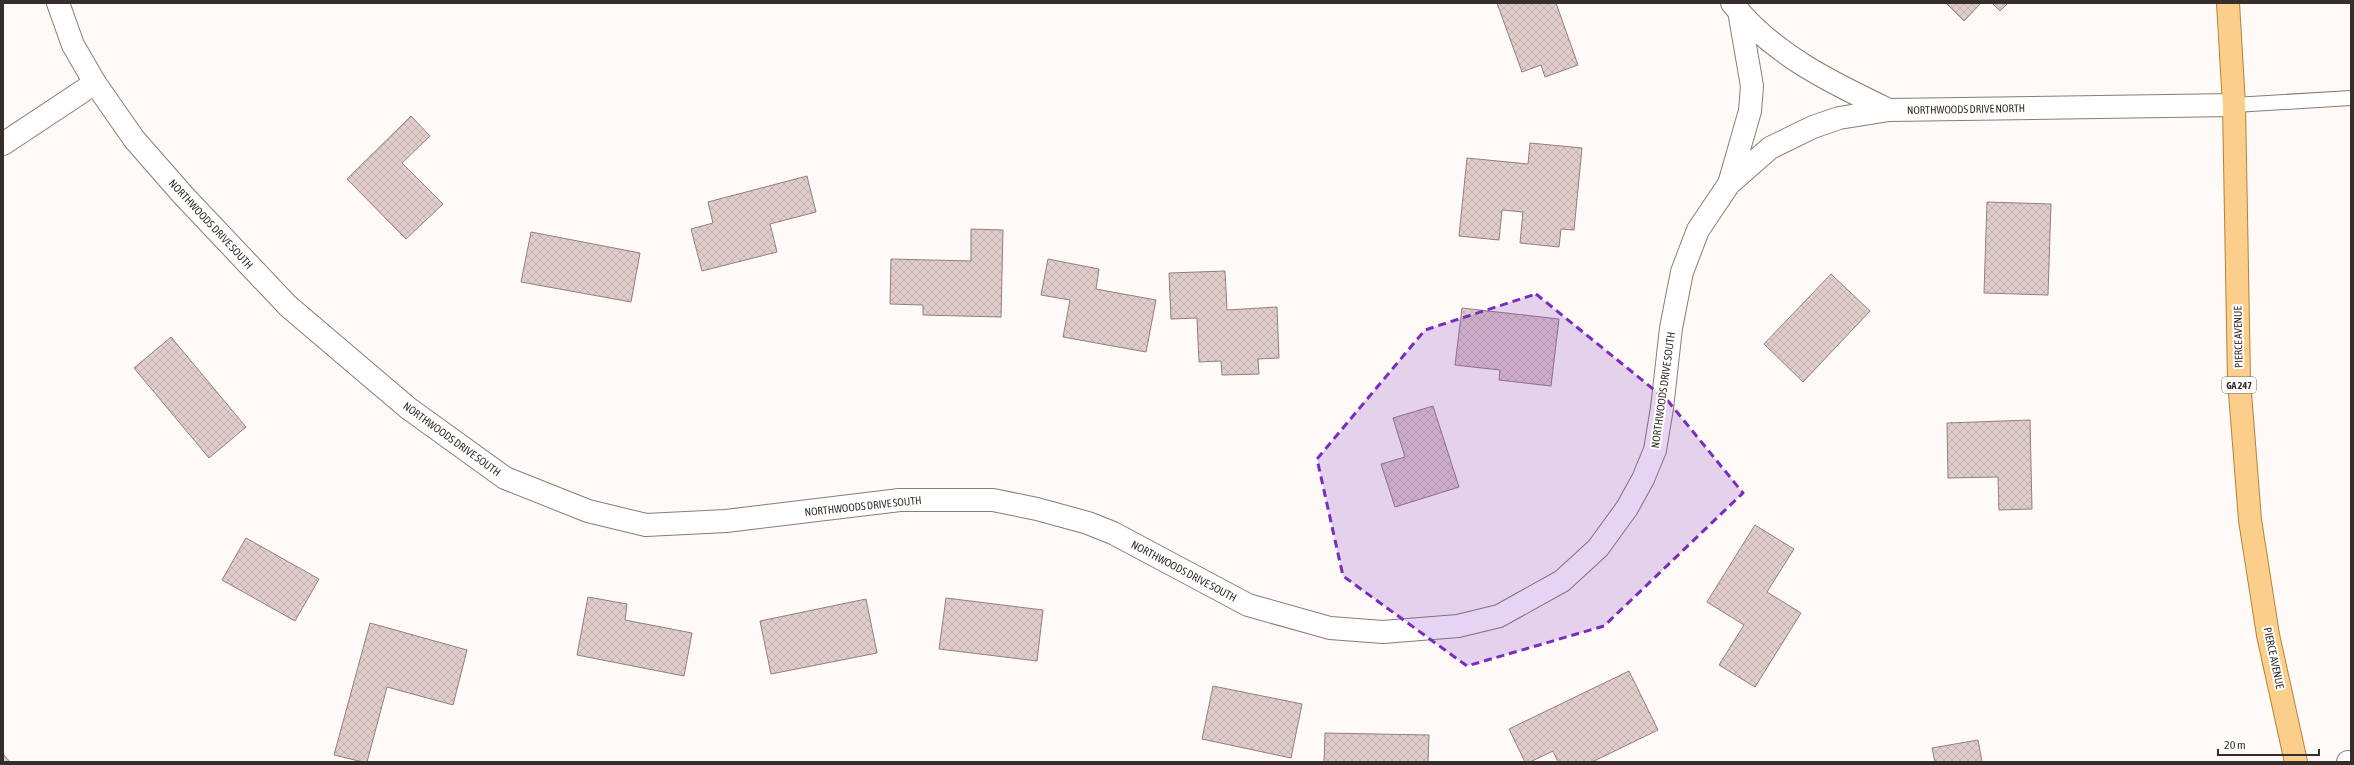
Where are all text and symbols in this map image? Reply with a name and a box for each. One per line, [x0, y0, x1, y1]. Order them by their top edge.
street label: NORTHWOODS DRIVE NORTH [1907, 102, 2025, 116]
street label: NORTHWOODS DRIVE SOUTH [167, 177, 255, 271]
street label: PIERCE AVENUE [2231, 305, 2245, 368]
street label: NORTHWOODS DRIVE SOUTH [1649, 331, 1677, 449]
road number: GA 247 [2222, 377, 2256, 393]
street label: NORTHWOODS DRIVE SOUTH [401, 400, 503, 478]
street label: NORTHWOODS DRIVE SOUTH [804, 494, 922, 518]
street label: NORTHWOODS DRIVE SOUTH [1129, 538, 1239, 604]
street label: PIERCE AVENUE [2262, 626, 2286, 690]
scale bar [2218, 731, 2319, 757]
text: 20 m [2224, 738, 2246, 752]

